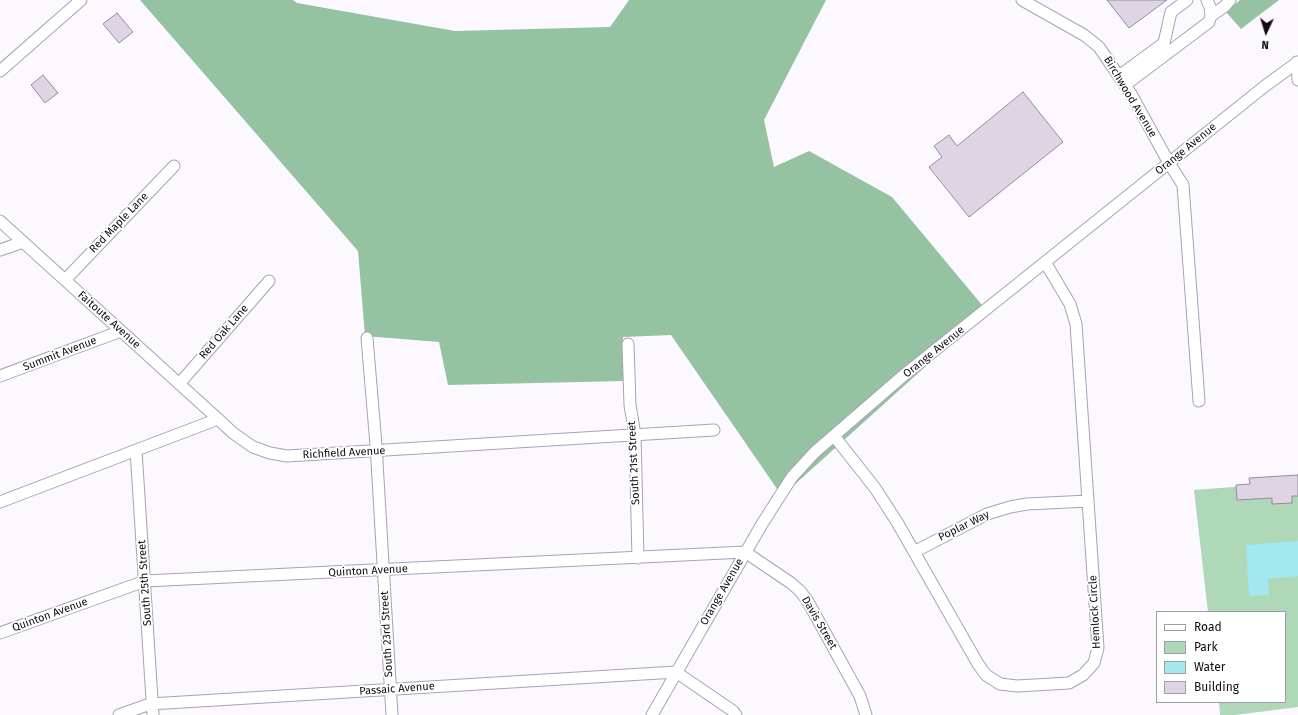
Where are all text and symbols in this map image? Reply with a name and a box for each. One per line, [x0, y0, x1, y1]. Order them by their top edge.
north arrow [1246, 12, 1286, 52]
text: N [1261, 38, 1269, 51]
street label: Birchwood Avenue [1101, 54, 1159, 140]
street label: Orange Avenue [1153, 120, 1219, 178]
street label: Red Maple Lane [87, 190, 151, 256]
street label: Faitoute Avenue [75, 288, 143, 352]
street label: Red Oak Lane [197, 302, 251, 362]
street label: Orange Avenue [901, 323, 967, 381]
street label: Summit Avenue [21, 334, 99, 374]
street label: South 21st Street [625, 421, 643, 505]
street label: Richfield Avenue [302, 444, 386, 462]
street label: Poplar Way [936, 508, 992, 544]
street label: South 25th Street [135, 540, 155, 626]
street label: Orange Avenue [698, 556, 746, 628]
street label: Quinton Avenue [328, 562, 408, 580]
street label: Hemlock Circle [1086, 575, 1104, 649]
street label: South 23rd Street [378, 591, 396, 677]
street label: Davis Street [798, 594, 840, 652]
street label: Quinton Avenue [10, 595, 90, 635]
legend [1156, 611, 1286, 703]
text: Road [1194, 620, 1222, 634]
text: Park [1194, 640, 1218, 654]
text: Water [1194, 660, 1225, 674]
street label: Passaic Avenue [359, 680, 435, 698]
text: Building [1194, 680, 1239, 694]

